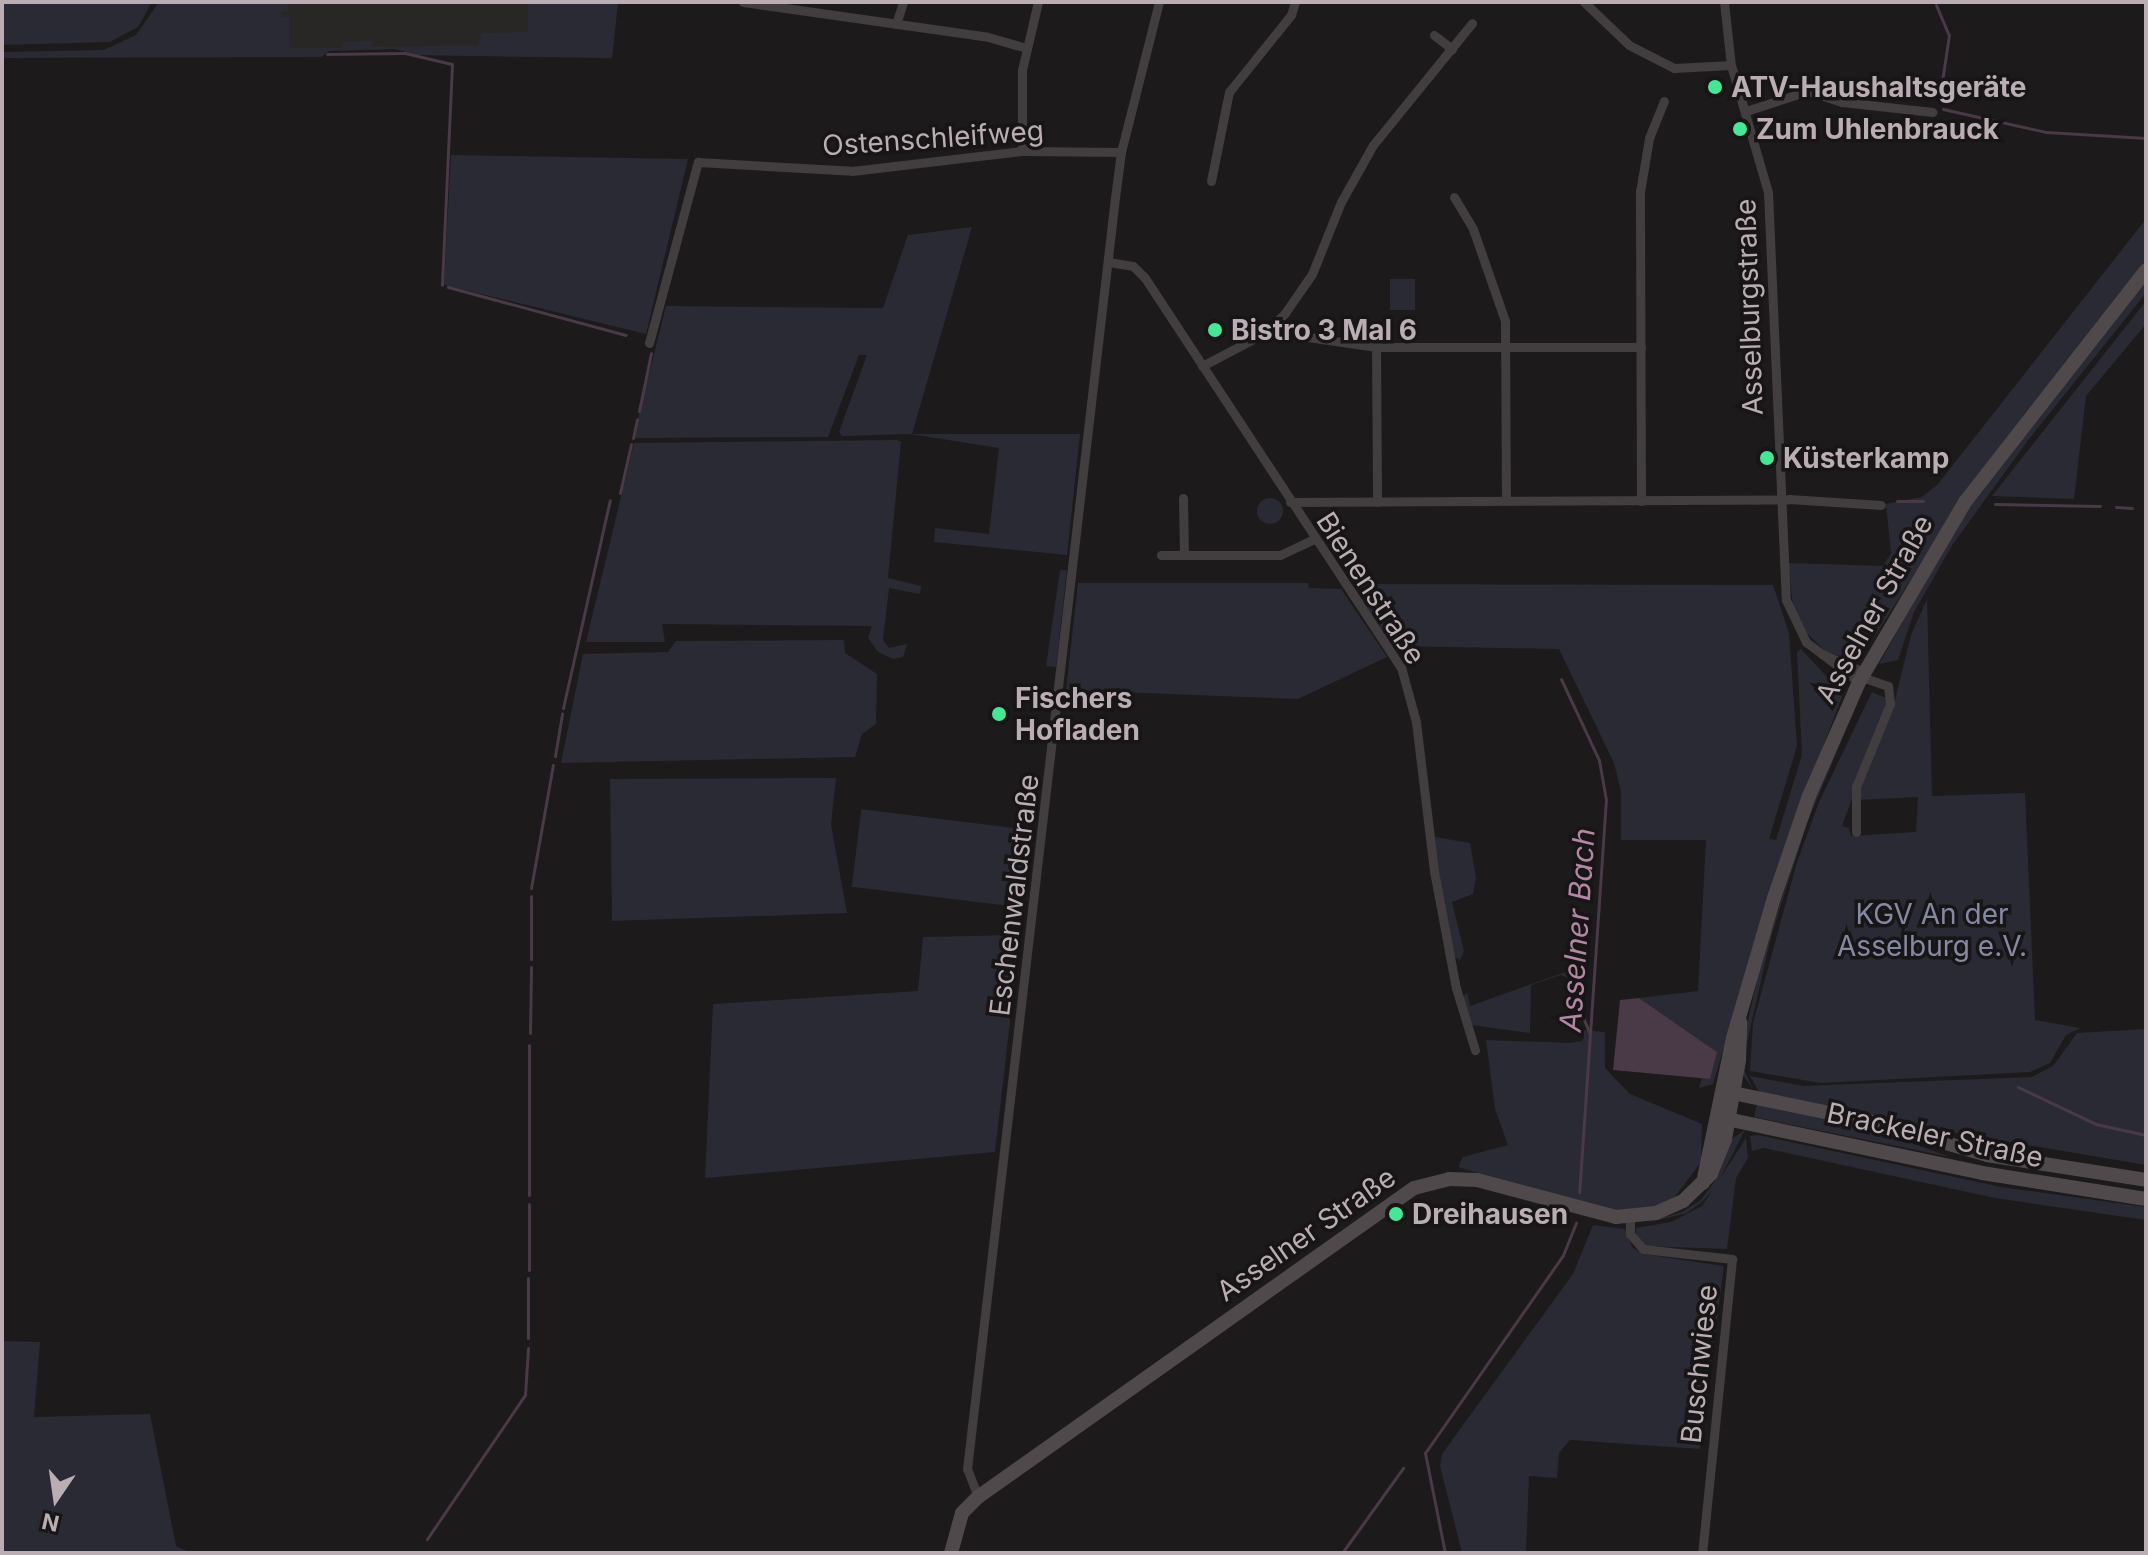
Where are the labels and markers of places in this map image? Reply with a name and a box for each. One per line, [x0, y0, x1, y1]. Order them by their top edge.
place label: ATV-Haushaltsgeräte [1731, 70, 2027, 104]
marker: ATV-Haushaltsgeräte [1706, 78, 1724, 96]
place label: Zum Uhlenbrauck [1756, 112, 1999, 146]
marker: Zum Uhlenbrauck [1731, 120, 1749, 138]
place label: Bistro 3 Mal 6 [1231, 313, 1417, 347]
marker: Bistro 3 Mal 6 [1206, 321, 1224, 339]
place label: Küsterkamp [1783, 441, 1950, 475]
marker: Küsterkamp [1758, 449, 1776, 467]
place label: Fischers Hofladen [1015, 681, 1140, 747]
marker: Fischers Hofladen [990, 705, 1008, 723]
place label: Dreihausen [1412, 1197, 1568, 1231]
marker: Dreihausen [1387, 1205, 1405, 1223]

